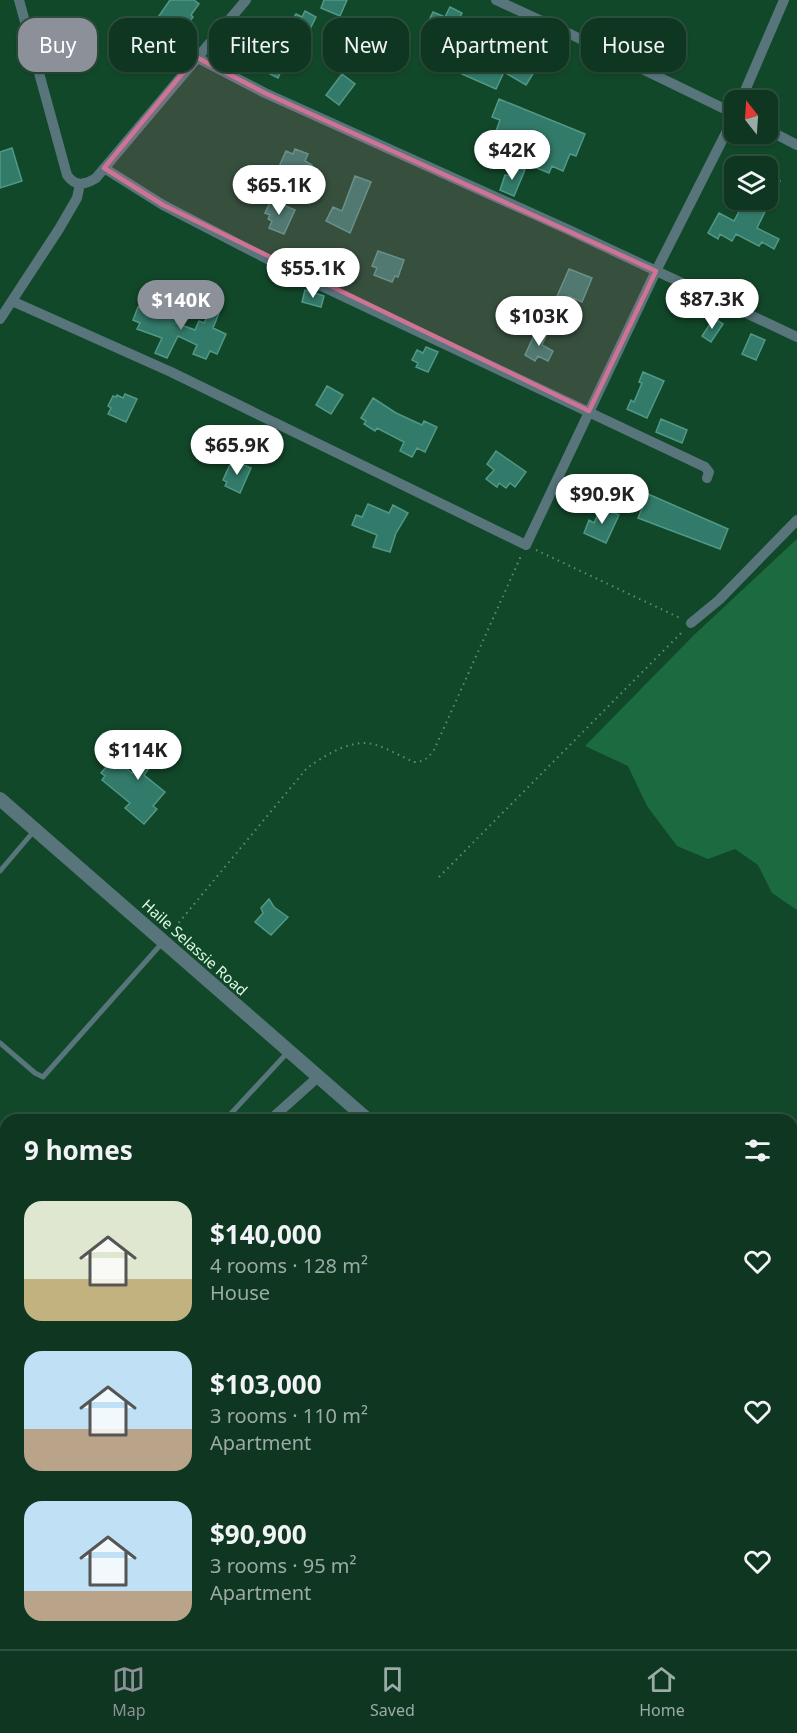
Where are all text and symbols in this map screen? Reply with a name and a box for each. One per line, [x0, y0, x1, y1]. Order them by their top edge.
chip: Buy [18, 18, 97, 72]
chip: Rent [109, 18, 197, 72]
chip: Filters [209, 18, 311, 72]
chip: New [323, 18, 409, 72]
chip: Apartment [421, 18, 569, 72]
chip: House [581, 18, 686, 72]
north arrow [724, 90, 778, 144]
map controls [724, 90, 778, 210]
pin: $42K [476, 130, 548, 181]
text: $42K [488, 136, 536, 163]
button: layers [724, 156, 778, 210]
pin: $65.1K [230, 165, 328, 216]
text: $65.1K [247, 171, 311, 198]
pin: $55.1K [264, 248, 362, 299]
text: $55.1K [281, 254, 345, 281]
pin: $87.3K [663, 279, 761, 330]
pin: $140K [139, 280, 223, 331]
text: $87.3K [680, 285, 744, 312]
text: $140K [151, 286, 211, 313]
pin: $103K [497, 296, 581, 347]
text: $103K [509, 302, 569, 329]
pin: $65.9K [188, 425, 286, 476]
text: $65.9K [205, 431, 269, 458]
pin: $90.9K [553, 474, 651, 525]
text: $90.9K [570, 480, 634, 507]
pin: $114K [96, 730, 180, 781]
text: $114K [108, 736, 168, 763]
street label: Haile Selassie Road [138, 894, 252, 1000]
text: 9 homes [24, 1132, 133, 1168]
icon: filters [741, 1134, 774, 1167]
text: $140,000 [210, 1216, 322, 1252]
icon: home [72, 1225, 144, 1297]
icon: heart [741, 1245, 774, 1278]
text: 4 rooms · 128 m² [210, 1252, 368, 1279]
text: House [210, 1279, 270, 1306]
text: $103,000 [210, 1366, 322, 1402]
icon: home [72, 1375, 144, 1447]
icon: heart [741, 1395, 774, 1428]
text: 3 rooms · 110 m² [210, 1402, 368, 1429]
text: Apartment [210, 1429, 311, 1456]
text: $90,900 [210, 1516, 307, 1552]
icon: home [72, 1525, 144, 1597]
icon: heart [741, 1545, 774, 1578]
text: 3 rooms · 95 m² [210, 1552, 357, 1579]
text: Apartment [210, 1579, 311, 1606]
tab: Map [112, 1663, 146, 1721]
tab: Saved [370, 1663, 415, 1721]
tab: Home [639, 1663, 685, 1721]

